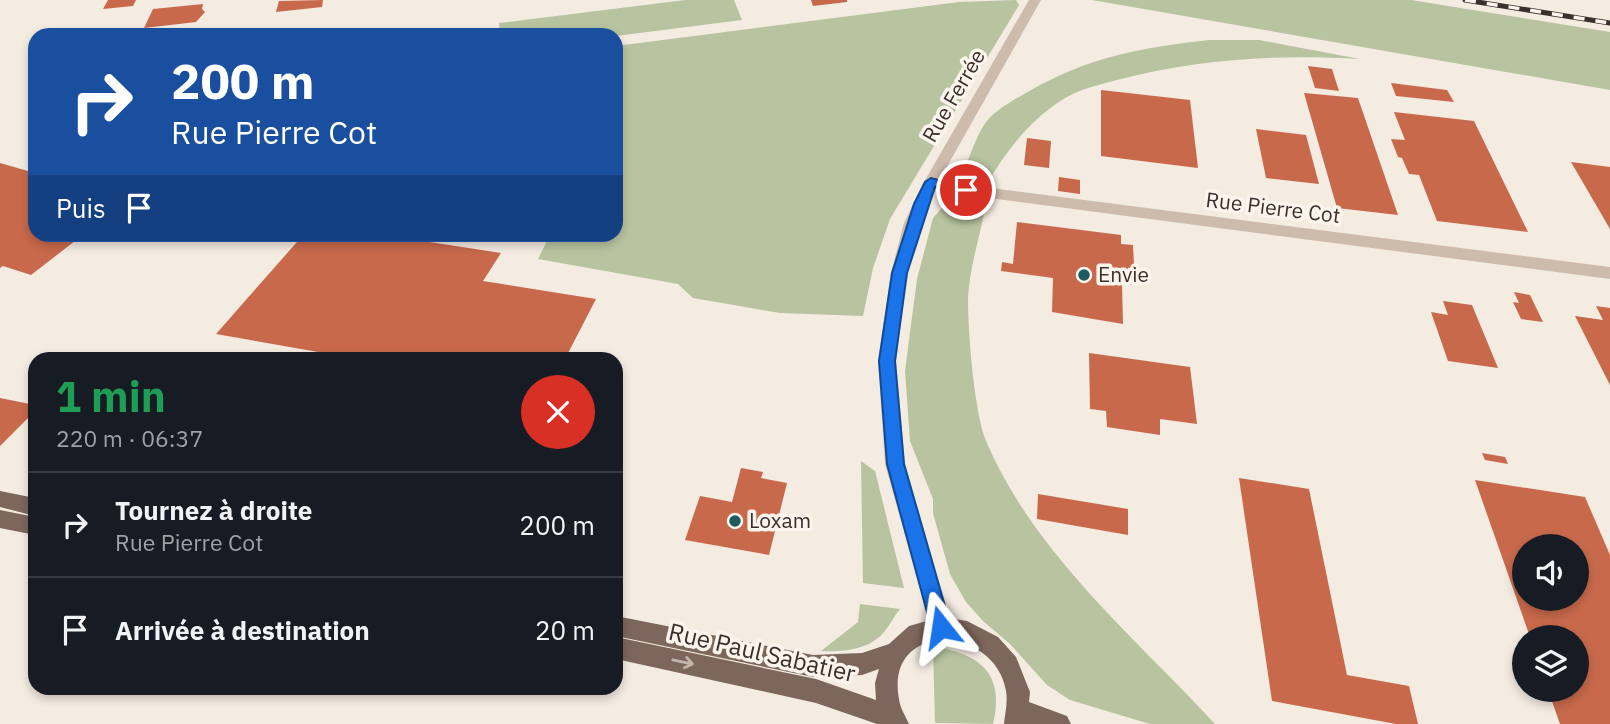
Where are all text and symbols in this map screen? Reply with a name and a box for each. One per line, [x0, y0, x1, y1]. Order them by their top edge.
street label: Rue Ferrée [915, 44, 991, 147]
text: 200 m [171, 49, 315, 112]
icon: right [56, 56, 147, 147]
text: Rue Pierre Cot [171, 111, 377, 153]
pin [936, 160, 996, 220]
icon: arrive [947, 171, 985, 209]
street label: Rue Pierre Cot [1204, 185, 1342, 229]
icon: arrive [120, 189, 158, 227]
text: Puis [56, 191, 106, 225]
place label: Envie [1098, 260, 1149, 288]
marker: Envie [1076, 267, 1092, 283]
text: 1 min [56, 369, 166, 424]
button: close [521, 375, 595, 449]
text: 220 m · 06:37 [56, 423, 203, 453]
text: Tournez à droite [115, 493, 312, 527]
icon: right [56, 506, 94, 544]
place label: Loxam [749, 506, 811, 534]
text: 200 m [519, 508, 595, 542]
marker: Loxam [727, 513, 743, 529]
text: Rue Pierre Cot [115, 527, 263, 557]
map controls [1512, 534, 1589, 702]
button: sound [1512, 534, 1589, 611]
position arrow [904, 590, 978, 664]
icon: arrive [56, 611, 94, 649]
text: Arrivée à destination [115, 613, 370, 647]
text: 20 m [535, 613, 595, 647]
street label: Rue Paul Sabatier [666, 615, 859, 689]
button: layers [1512, 625, 1589, 702]
one-way arrow [671, 655, 694, 669]

